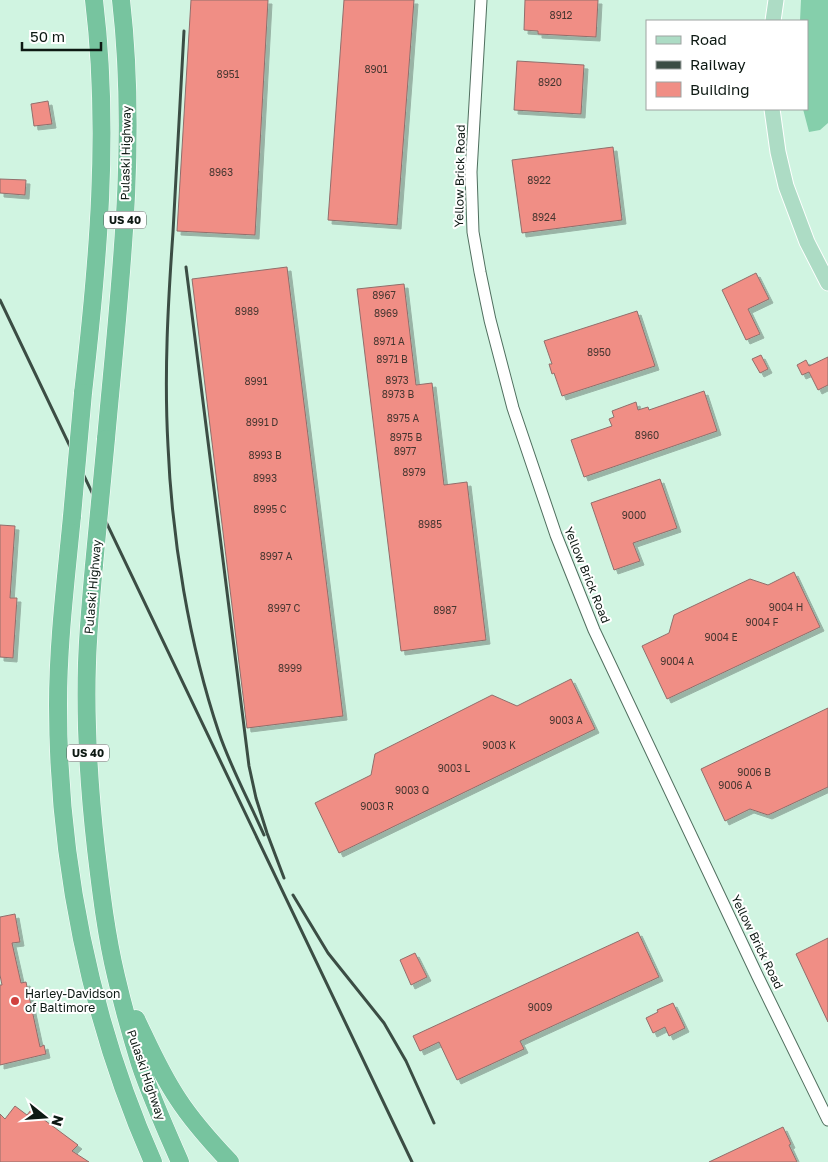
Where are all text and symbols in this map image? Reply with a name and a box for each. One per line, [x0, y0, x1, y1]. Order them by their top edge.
house number: 8912 [550, 9, 573, 21]
scale bar [22, 20, 101, 52]
legend [646, 20, 808, 110]
text: 50 m [30, 27, 65, 45]
text: Road [690, 30, 727, 48]
text: Railway [690, 55, 746, 73]
house number: 8901 [364, 63, 388, 75]
house number: 8951 [217, 68, 240, 80]
house number: 8920 [538, 76, 562, 88]
text: Building [690, 80, 750, 98]
street label: Pulaski Highway [117, 105, 134, 201]
street label: Yellow Brick Road [451, 125, 468, 227]
house number: 8963 [209, 166, 233, 178]
house number: 8922 [527, 174, 551, 186]
house number: 8924 [532, 211, 556, 223]
road number: US 40 [104, 212, 146, 228]
house number: 8967 [372, 289, 396, 301]
house number: 8989 [235, 305, 259, 317]
house number: 8969 [374, 307, 398, 319]
house number: 8971 A [373, 335, 405, 347]
house number: 8950 [587, 346, 611, 358]
house number: 8971 B [376, 353, 408, 365]
house number: 8973 [385, 374, 409, 386]
house number: 8991 [244, 375, 268, 387]
house number: 8973 B [382, 388, 415, 400]
house number: 8975 A [387, 412, 420, 424]
house number: 8991 D [246, 416, 278, 428]
house number: 8960 [635, 429, 659, 441]
house number: 8975 B [390, 431, 423, 443]
house number: 8977 [394, 445, 416, 457]
house number: 8993 B [248, 449, 282, 461]
house number: 8979 [402, 466, 426, 478]
house number: 8993 [253, 472, 277, 484]
house number: 8995 C [253, 503, 287, 515]
house number: 9000 [622, 509, 646, 521]
house number: 8985 [418, 518, 442, 530]
street label: Yellow Brick Road [561, 524, 614, 625]
street label: Pulaski Highway [81, 539, 104, 635]
house number: 8997 A [260, 550, 293, 562]
house number: 9004 H [769, 601, 803, 613]
house number: 8997 C [268, 602, 301, 614]
house number: 8987 [433, 604, 457, 616]
house number: 9004 F [746, 616, 779, 628]
house number: 9004 E [704, 631, 738, 643]
house number: 9004 A [660, 655, 694, 667]
house number: 8999 [278, 662, 302, 674]
house number: 9003 A [549, 714, 583, 726]
house number: 9003 K [482, 739, 516, 751]
road number: US 40 [67, 744, 109, 761]
house number: 9003 L [438, 762, 471, 774]
house number: 9006 B [737, 766, 771, 778]
house number: 9006 A [718, 779, 752, 791]
house number: 9003 Q [395, 784, 429, 796]
house number: 9003 R [360, 800, 394, 812]
street label: Yellow Brick Road [728, 892, 787, 991]
place label: Harley-Davidson of Baltimore [25, 986, 120, 1015]
marker: Harley-Davidson of Baltimore [9, 995, 21, 1007]
house number: 9009 [528, 1001, 552, 1013]
street label: Pulaski Highway [124, 1028, 169, 1122]
north arrow [20, 1092, 70, 1142]
text: N [48, 1113, 68, 1129]

